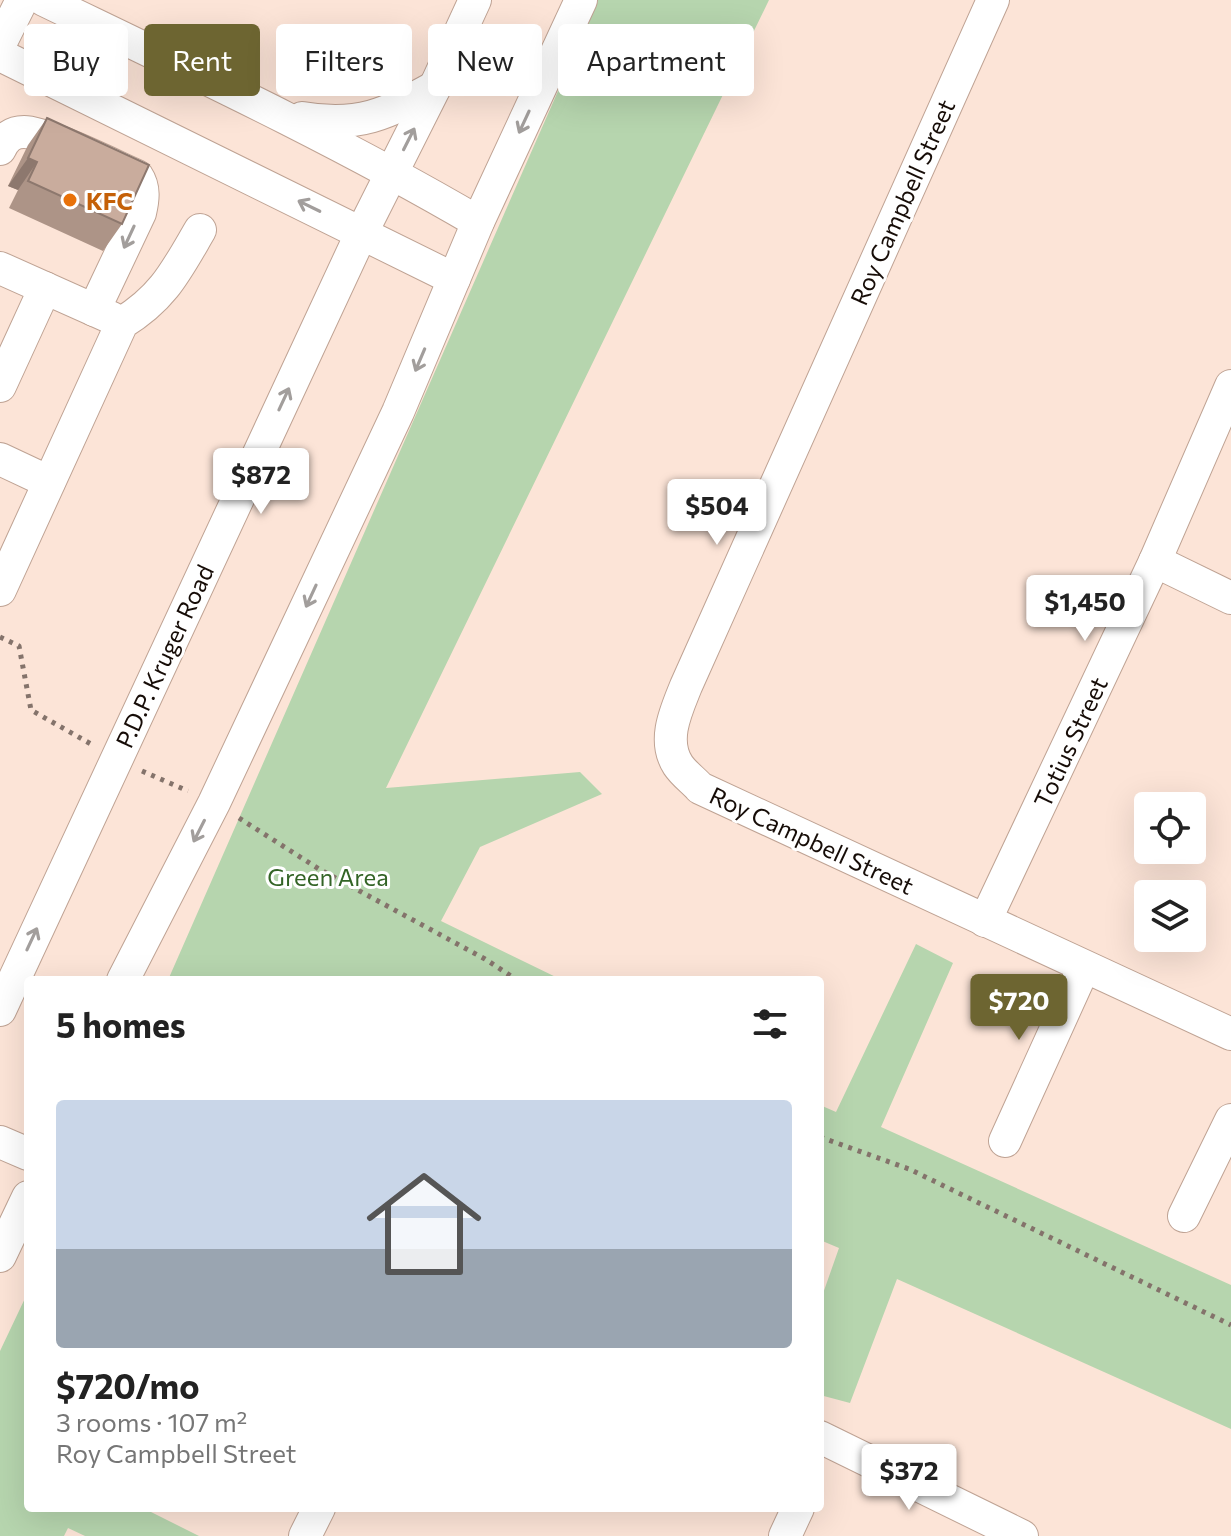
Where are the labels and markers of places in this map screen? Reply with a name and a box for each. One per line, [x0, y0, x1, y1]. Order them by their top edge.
place label: KFC [86, 186, 133, 215]
marker: KFC [61, 191, 79, 209]
pin: $872 [214, 448, 308, 516]
pin: $504 [670, 479, 764, 547]
pin: $1,450 [1020, 575, 1150, 643]
pin: $720 [972, 974, 1066, 1042]
pin: $372 [862, 1444, 956, 1512]

